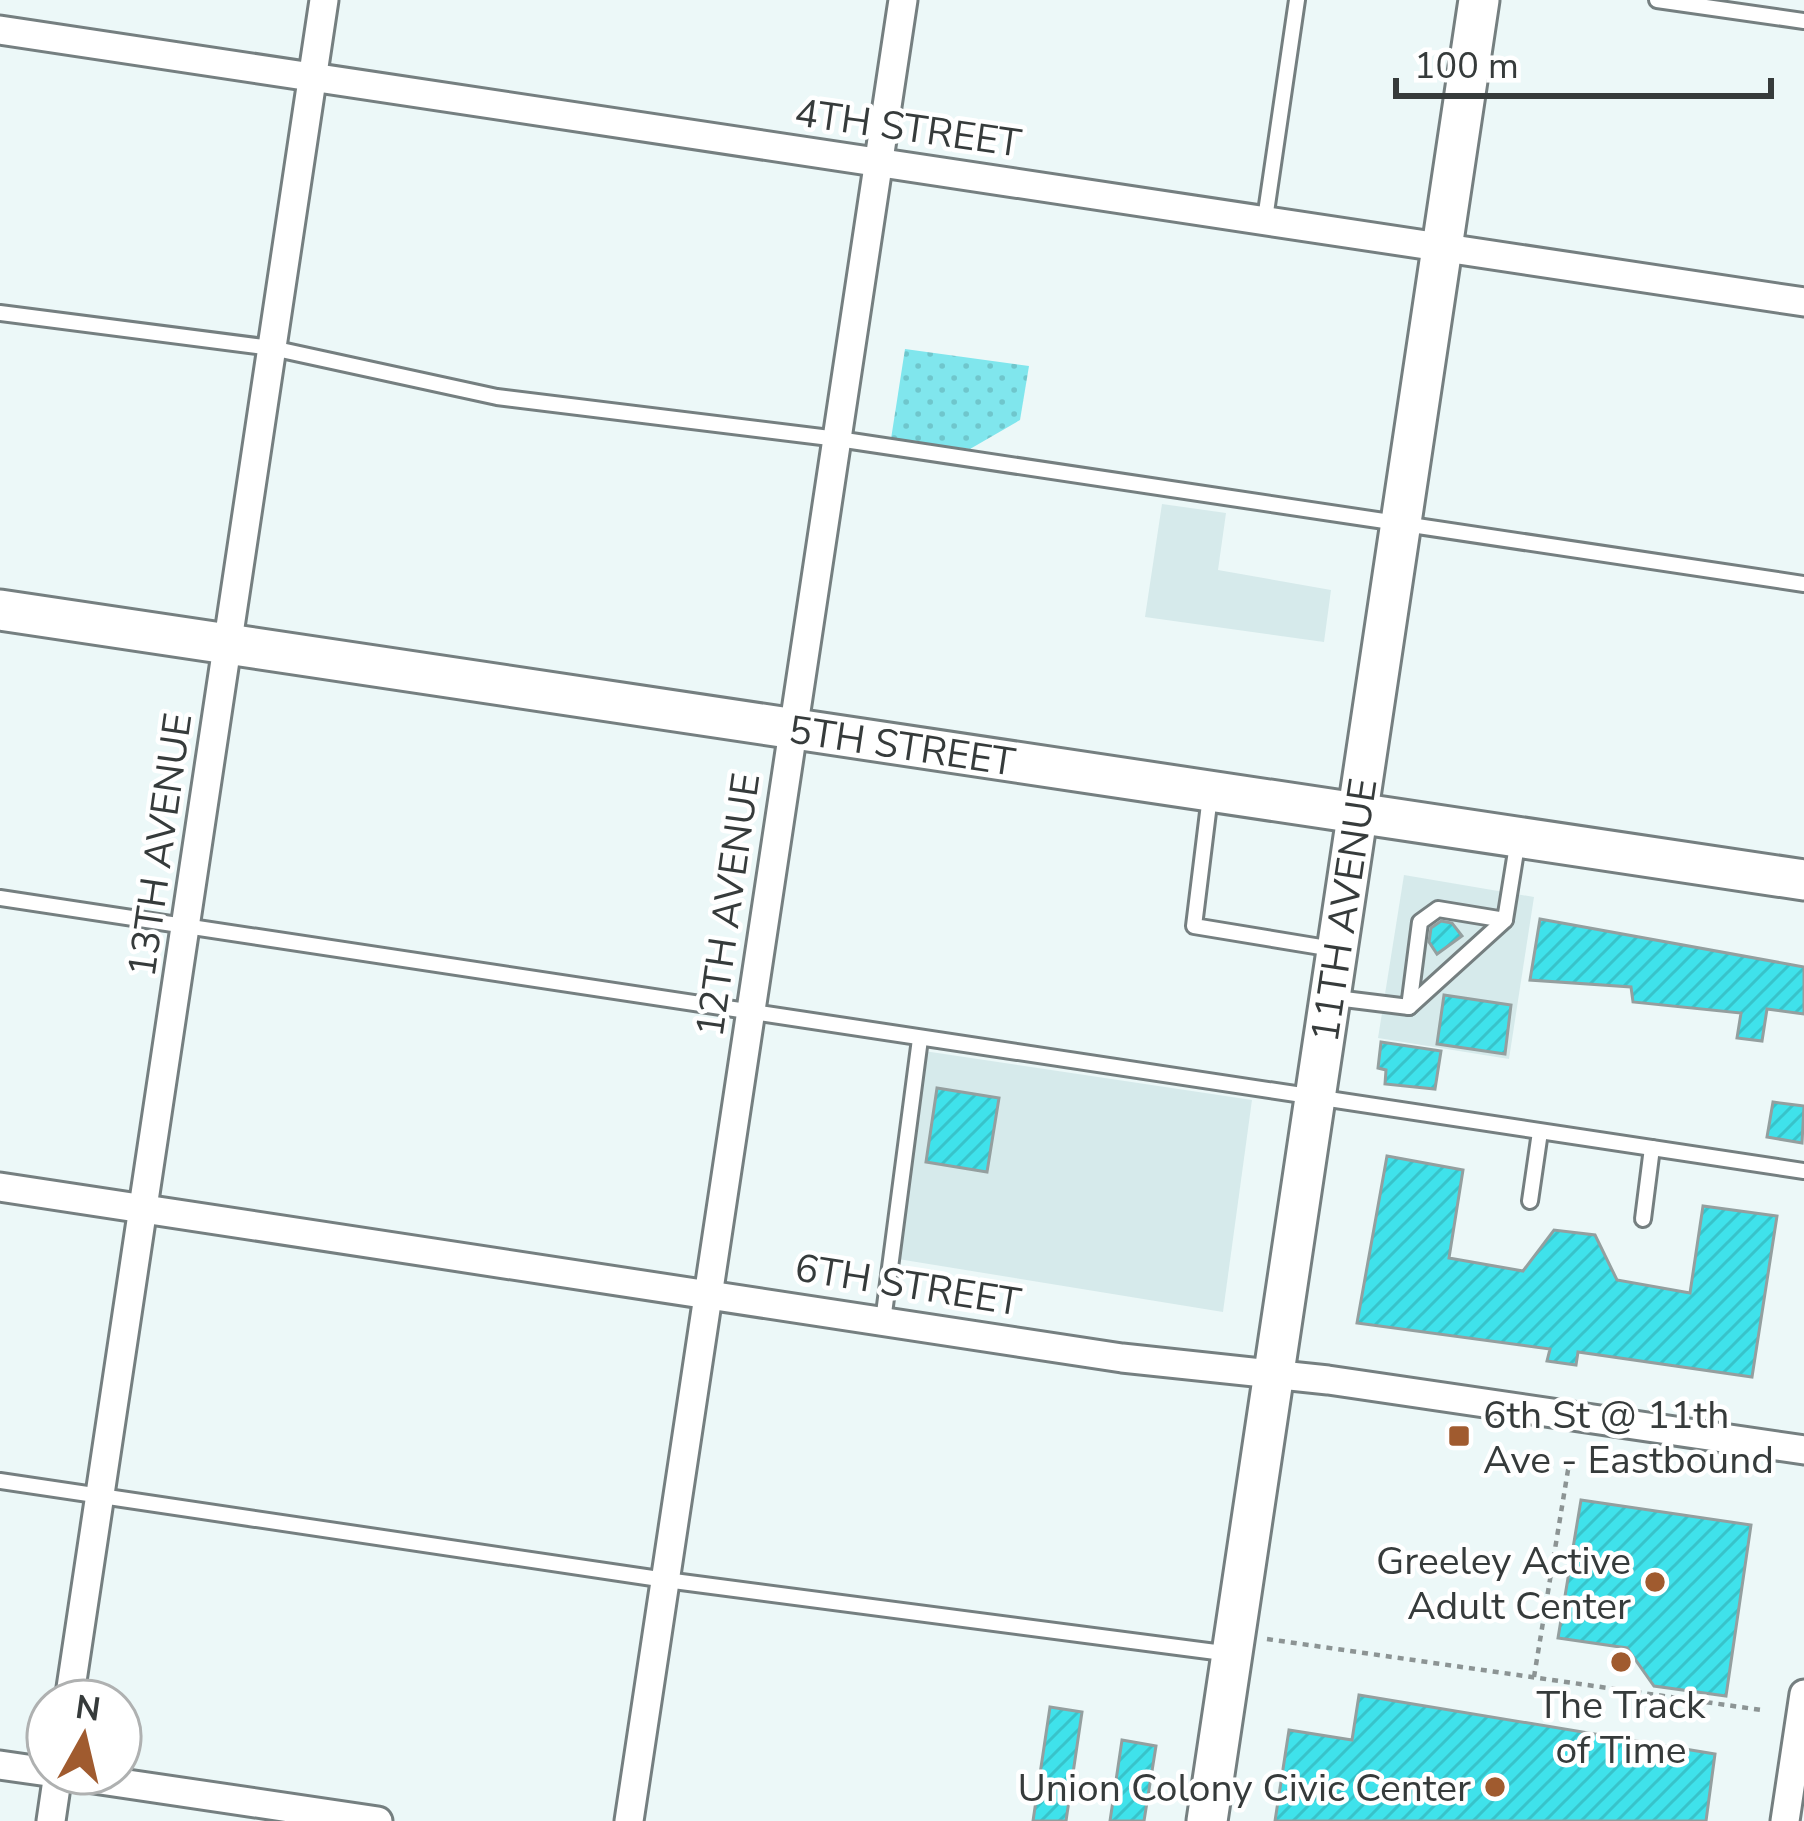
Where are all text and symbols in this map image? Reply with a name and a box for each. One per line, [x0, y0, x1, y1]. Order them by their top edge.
scale bar [1396, 24, 1771, 98]
text: 100 m [1414, 42, 1519, 91]
street label: 4TH STREET [791, 86, 1025, 171]
street label: 5TH STREET [785, 703, 1019, 790]
street label: 13TH AVENUE [116, 710, 205, 981]
street label: 12TH AVENUE [684, 770, 773, 1041]
street label: 11TH AVENUE [1299, 775, 1390, 1046]
street label: 6TH STREET [791, 1241, 1025, 1330]
place label: 6th St @ 11th Ave - Eastbound [1483, 1389, 1774, 1487]
marker: 6th St @ 11th Ave - Eastbound [1446, 1423, 1472, 1449]
place label: Greeley Active Adult Center [1376, 1535, 1631, 1633]
marker: Greeley Active Adult Center [1642, 1569, 1668, 1595]
marker: The Track of Time [1608, 1649, 1634, 1675]
north arrow [24, 1677, 144, 1797]
place label: The Track of Time [1537, 1679, 1706, 1777]
text: N [73, 1685, 103, 1733]
place label: Union Colony Civic Center [1017, 1762, 1471, 1815]
marker: Union Colony Civic Center [1482, 1774, 1508, 1800]

